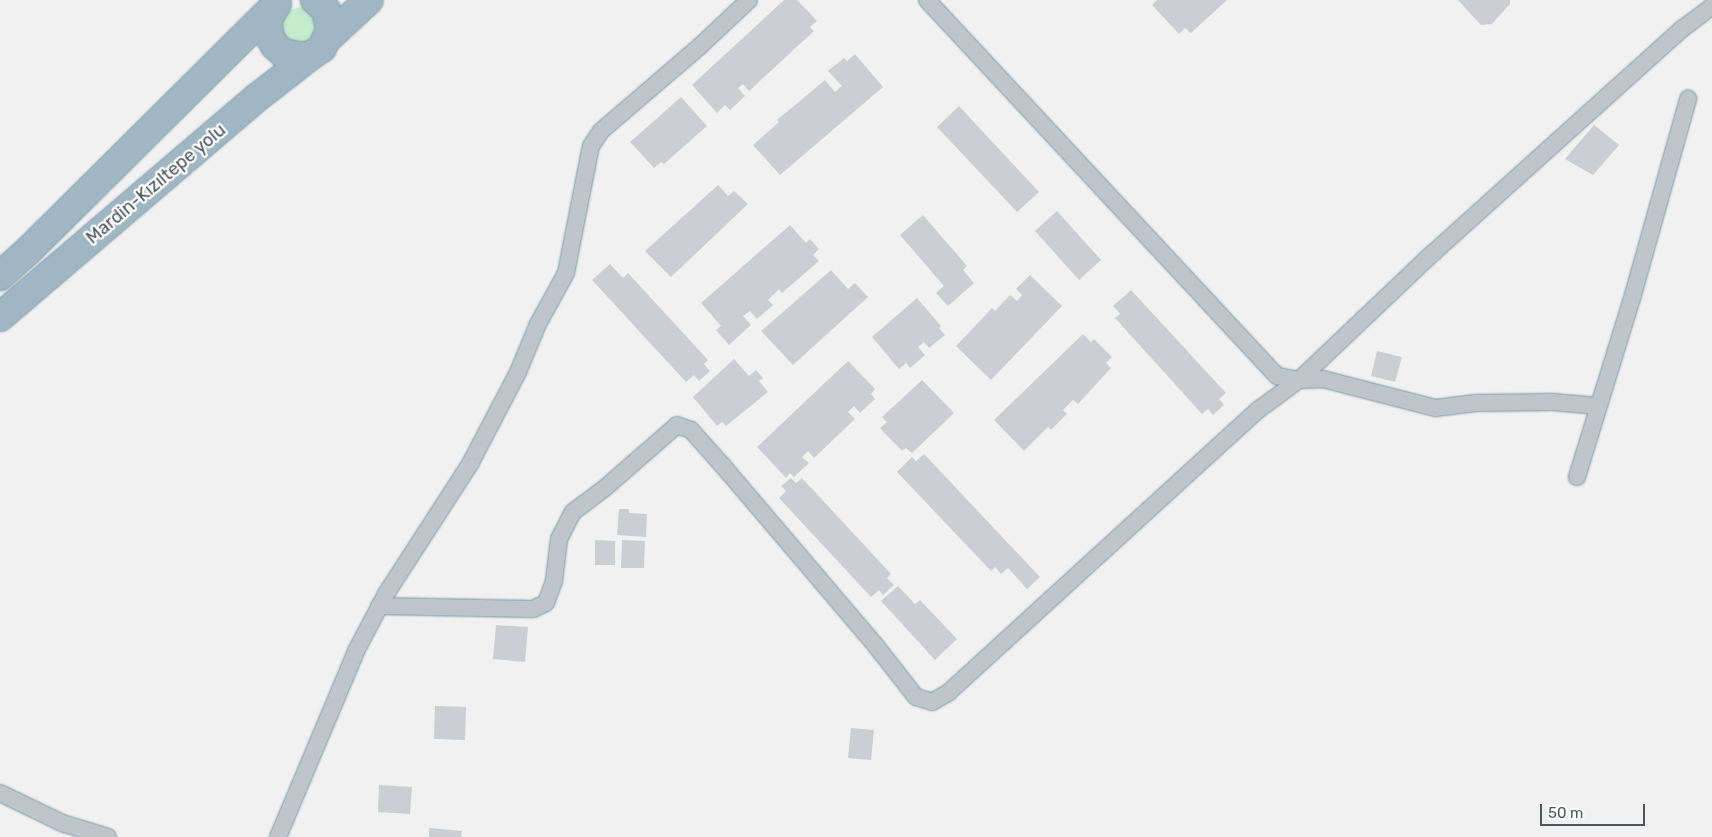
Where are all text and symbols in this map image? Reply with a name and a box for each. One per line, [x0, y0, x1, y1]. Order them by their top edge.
street label: Mardin-Kızıltepe yolu [82, 119, 230, 249]
scale bar [1542, 794, 1647, 826]
text: 50 m [1548, 804, 1583, 822]

